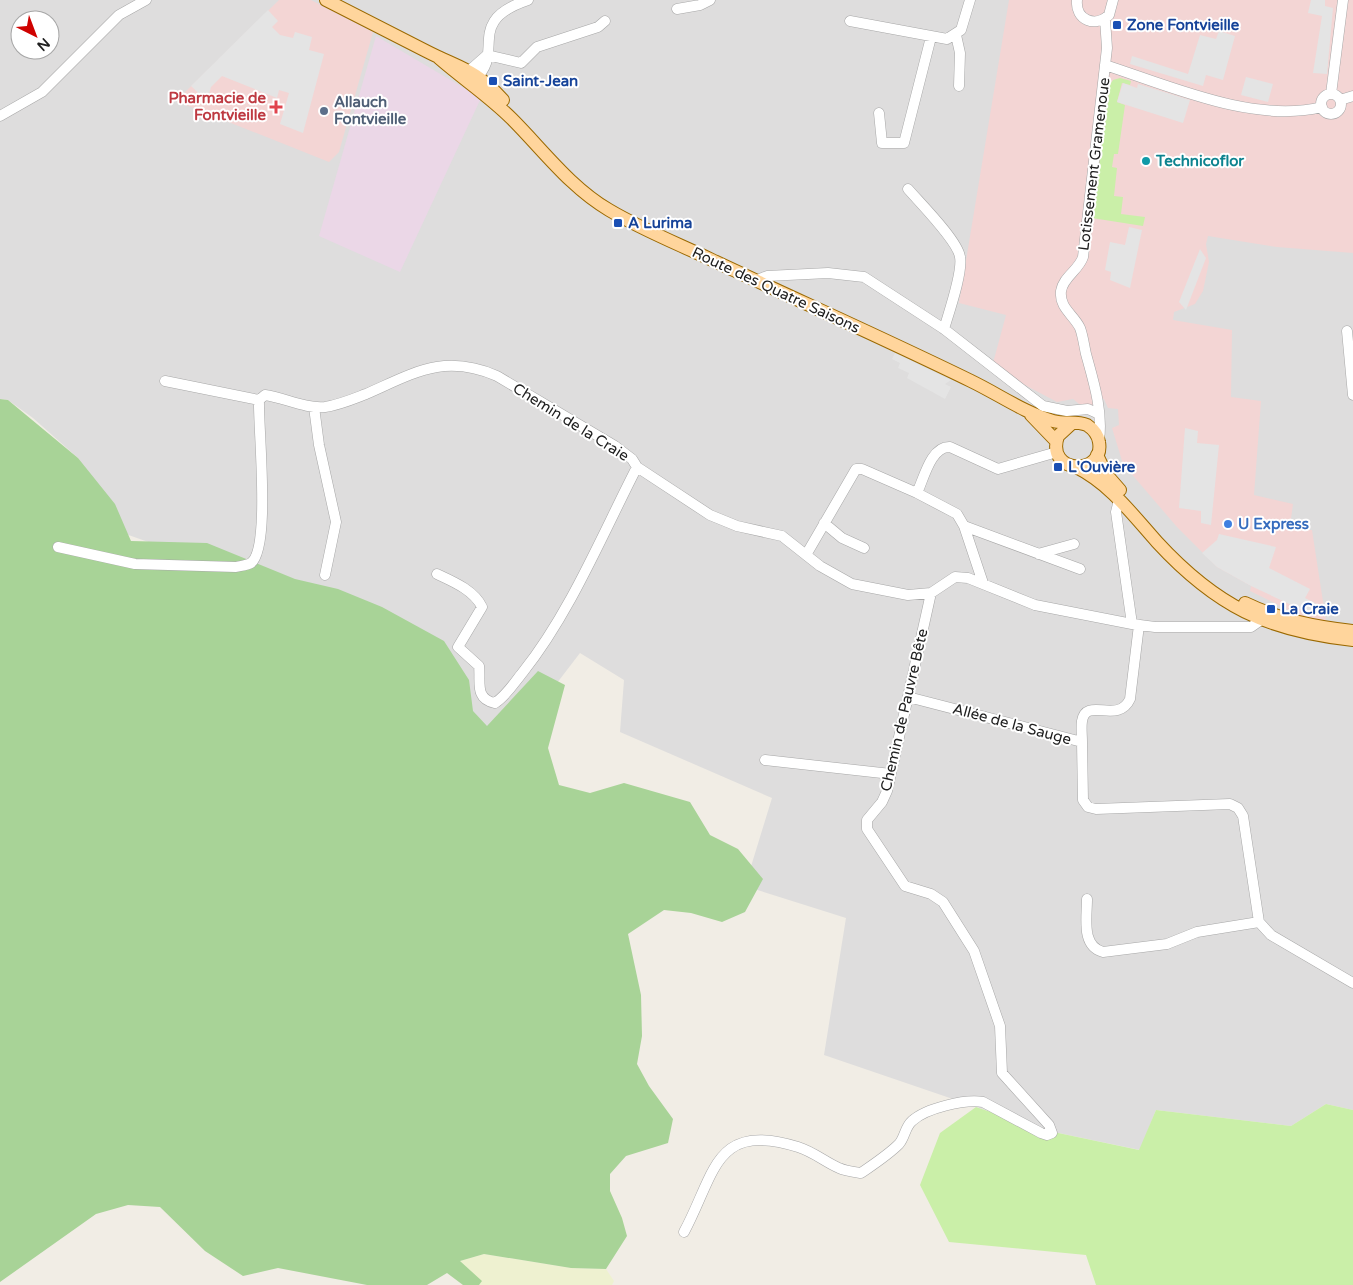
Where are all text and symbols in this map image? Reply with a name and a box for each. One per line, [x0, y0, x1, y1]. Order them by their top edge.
north arrow [10, 10, 60, 60]
place label: Zone Fontvieille [1127, 16, 1240, 34]
marker: Zone Fontvieille [1111, 19, 1123, 31]
text: N [33, 34, 53, 54]
place label: Saint-Jean [503, 72, 578, 90]
marker: Saint-Jean [487, 75, 499, 87]
street label: Lotissement Gramenoue [1074, 76, 1114, 252]
place label: Pharmacie de Fontvieille [168, 89, 267, 124]
place label: Allauch Fontvieille [334, 93, 407, 128]
marker: Pharmacie de Fontvieille [270, 101, 282, 113]
marker: Allauch Fontvieille [318, 105, 330, 117]
place label: Technicoflor [1155, 152, 1244, 170]
marker: Technicoflor [1140, 155, 1152, 167]
place label: A Lurima [628, 214, 693, 232]
marker: A Lurima [612, 217, 624, 229]
street label: Route des Quatre Saisons [689, 243, 863, 337]
street label: Chemin de la Craie [510, 379, 632, 465]
place label: L'Ouvière [1068, 458, 1136, 476]
marker: L'Ouvière [1052, 461, 1064, 473]
place label: U Express [1238, 515, 1309, 534]
marker: U Express [1222, 518, 1234, 530]
place label: La Craie [1281, 600, 1339, 618]
marker: La Craie [1265, 603, 1277, 615]
street label: Chemin de Pauvre Bête [877, 627, 931, 793]
street label: Allée de la Sauge [951, 700, 1073, 748]

